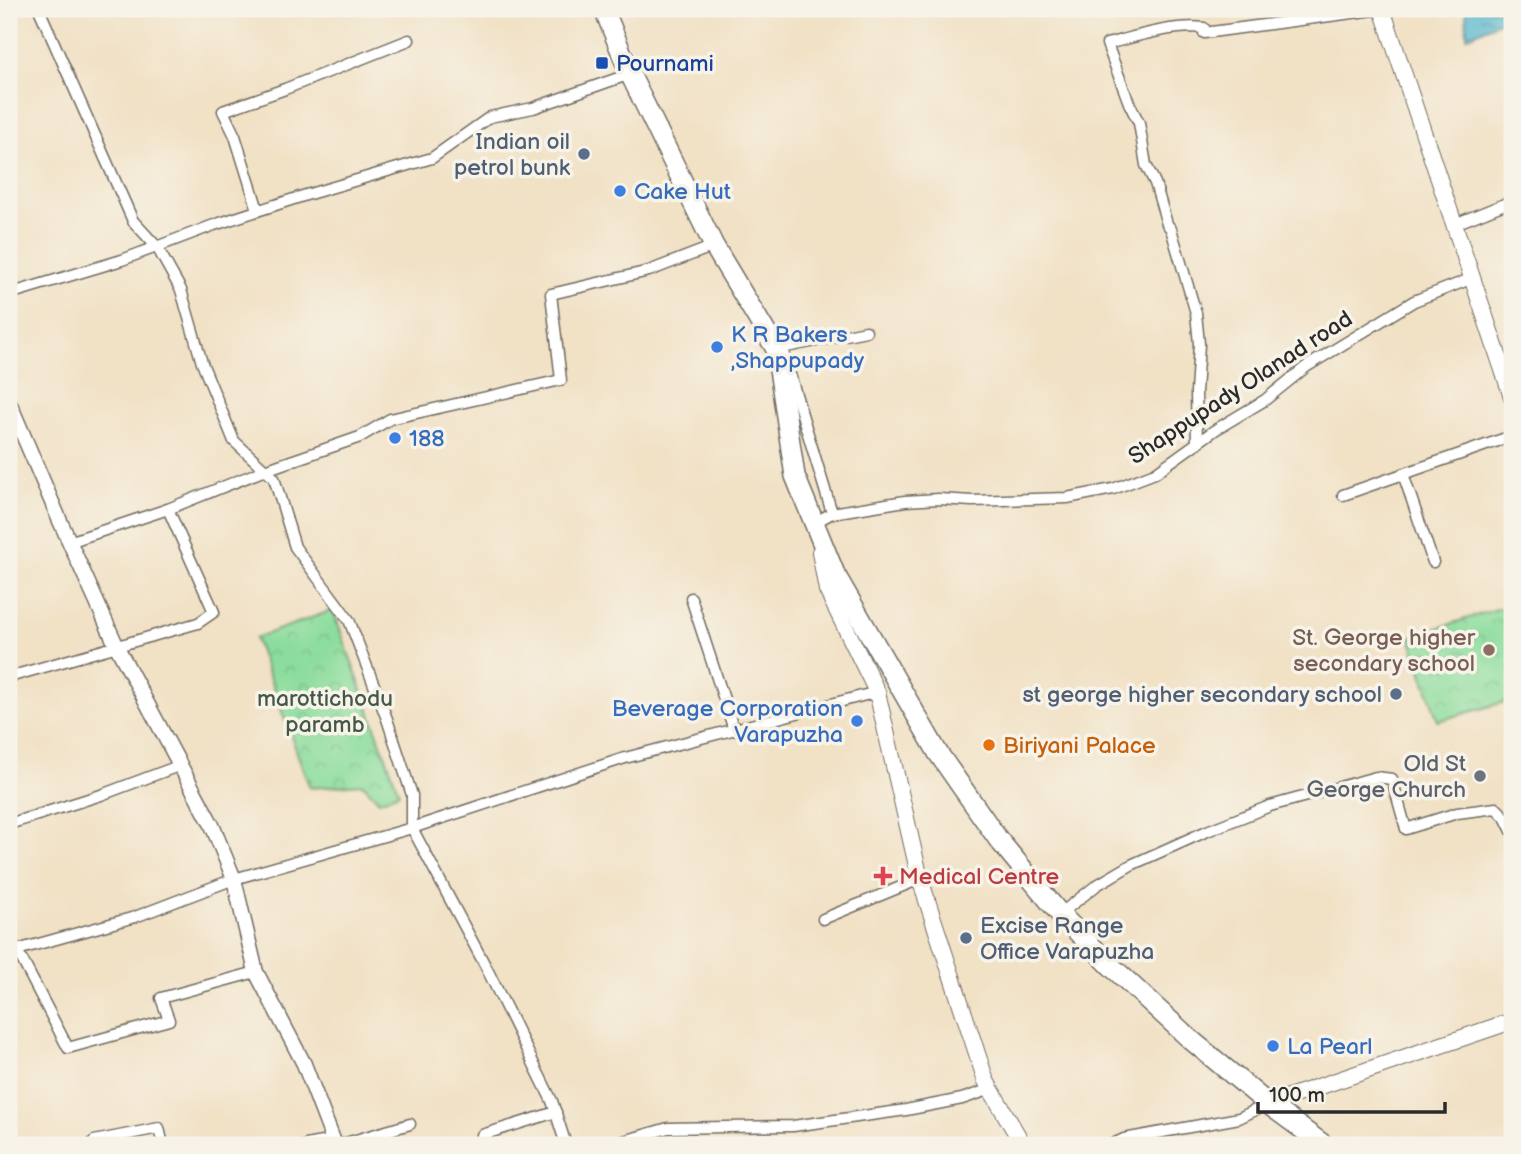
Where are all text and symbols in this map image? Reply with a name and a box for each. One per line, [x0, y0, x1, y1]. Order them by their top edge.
place label: Pournami [616, 50, 714, 78]
marker: Pournami [594, 55, 610, 71]
place label: Indian oil petrol bunk [454, 128, 571, 182]
marker: Indian oil petrol bunk [576, 146, 592, 162]
place label: Cake Hut [634, 178, 731, 206]
marker: Cake Hut [612, 183, 628, 199]
street label: Shappupady Olanad road [1123, 305, 1358, 471]
place label: K R Bakers ,Shappupady [731, 321, 865, 375]
marker: K R Bakers ,Shappupady [709, 339, 725, 355]
place label: 188 [409, 425, 445, 453]
marker: 188 [387, 430, 403, 446]
place label: St. George higher secondary school [1292, 624, 1476, 678]
marker: St. George higher secondary school [1481, 642, 1497, 658]
place label: st george higher secondary school [1022, 681, 1382, 709]
park label: marottichodu paramb [257, 685, 393, 739]
marker: st george higher secondary school [1388, 686, 1404, 702]
place label: Beverage Corporation Varapuzha [612, 695, 843, 749]
marker: Beverage Corporation Varapuzha [849, 713, 865, 729]
place label: Biriyani Palace [1003, 732, 1156, 760]
marker: Biriyani Palace [981, 737, 997, 753]
place label: Old St George Church [1306, 750, 1466, 804]
marker: Old St George Church [1472, 768, 1488, 784]
place label: Medical Centre [899, 863, 1059, 891]
marker: Medical Centre [873, 866, 893, 886]
place label: Excise Range Office Varapuzha [980, 912, 1154, 966]
marker: Excise Range Office Varapuzha [958, 930, 974, 946]
place label: La Pearl [1287, 1033, 1372, 1061]
marker: La Pearl [1265, 1038, 1281, 1054]
scale bar [1258, 1070, 1446, 1114]
text: 100 m [1269, 1083, 1325, 1108]

